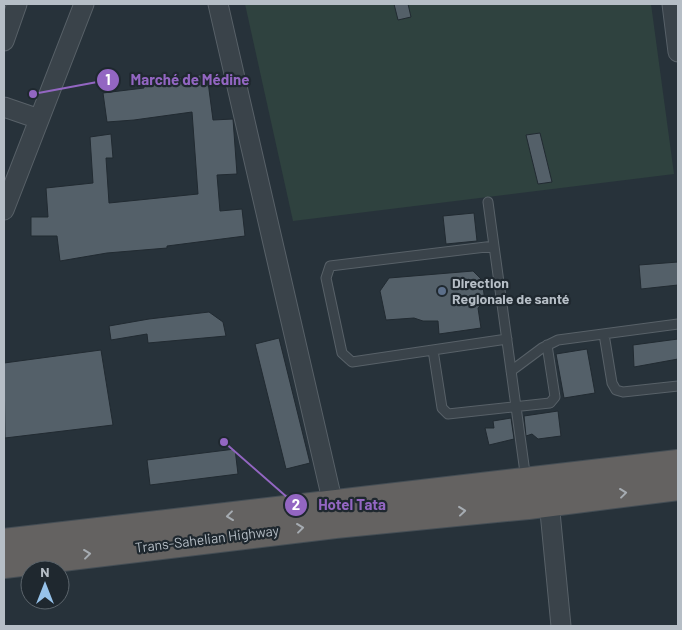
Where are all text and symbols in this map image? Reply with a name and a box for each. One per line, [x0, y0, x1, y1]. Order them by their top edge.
callout: Marché de Médine [95, 65, 259, 95]
text: 1 [105, 70, 111, 88]
text: Marché de Médine [131, 70, 249, 88]
place label: Direction Regionale de santé [452, 274, 570, 307]
marker: Direction Regionale de santé [436, 285, 448, 297]
one-way arrow [620, 488, 628, 499]
callout: Hotel Tata [283, 490, 396, 520]
text: 2 [292, 495, 300, 513]
text: Hotel Tata [318, 495, 386, 513]
one-way arrow [458, 506, 466, 517]
one-way arrow [226, 510, 234, 521]
street label: Trans-Sahelian Highway [134, 521, 280, 556]
one-way arrow [297, 523, 305, 534]
one-way arrow [83, 549, 91, 560]
north arrow [20, 560, 70, 610]
text: N [40, 563, 50, 580]

